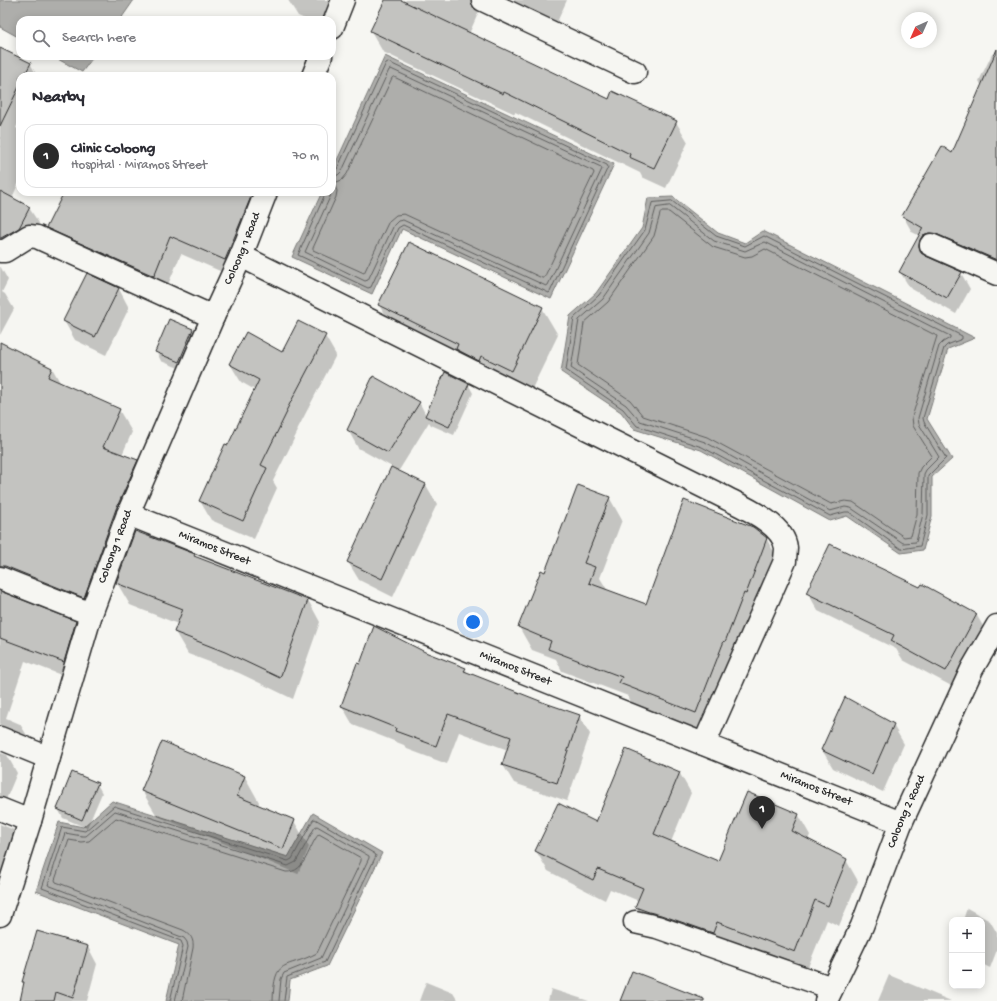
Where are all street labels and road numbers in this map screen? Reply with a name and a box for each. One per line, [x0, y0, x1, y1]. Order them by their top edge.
street label: Coloong 1 Road [222, 210, 265, 287]
street label: Coloong 1 Road [96, 507, 136, 586]
street label: Miramos Street [177, 528, 253, 570]
street label: Miramos Street [477, 648, 554, 690]
street label: Miramos Street [778, 768, 855, 810]
street label: Coloong 2 Road [885, 772, 929, 850]

